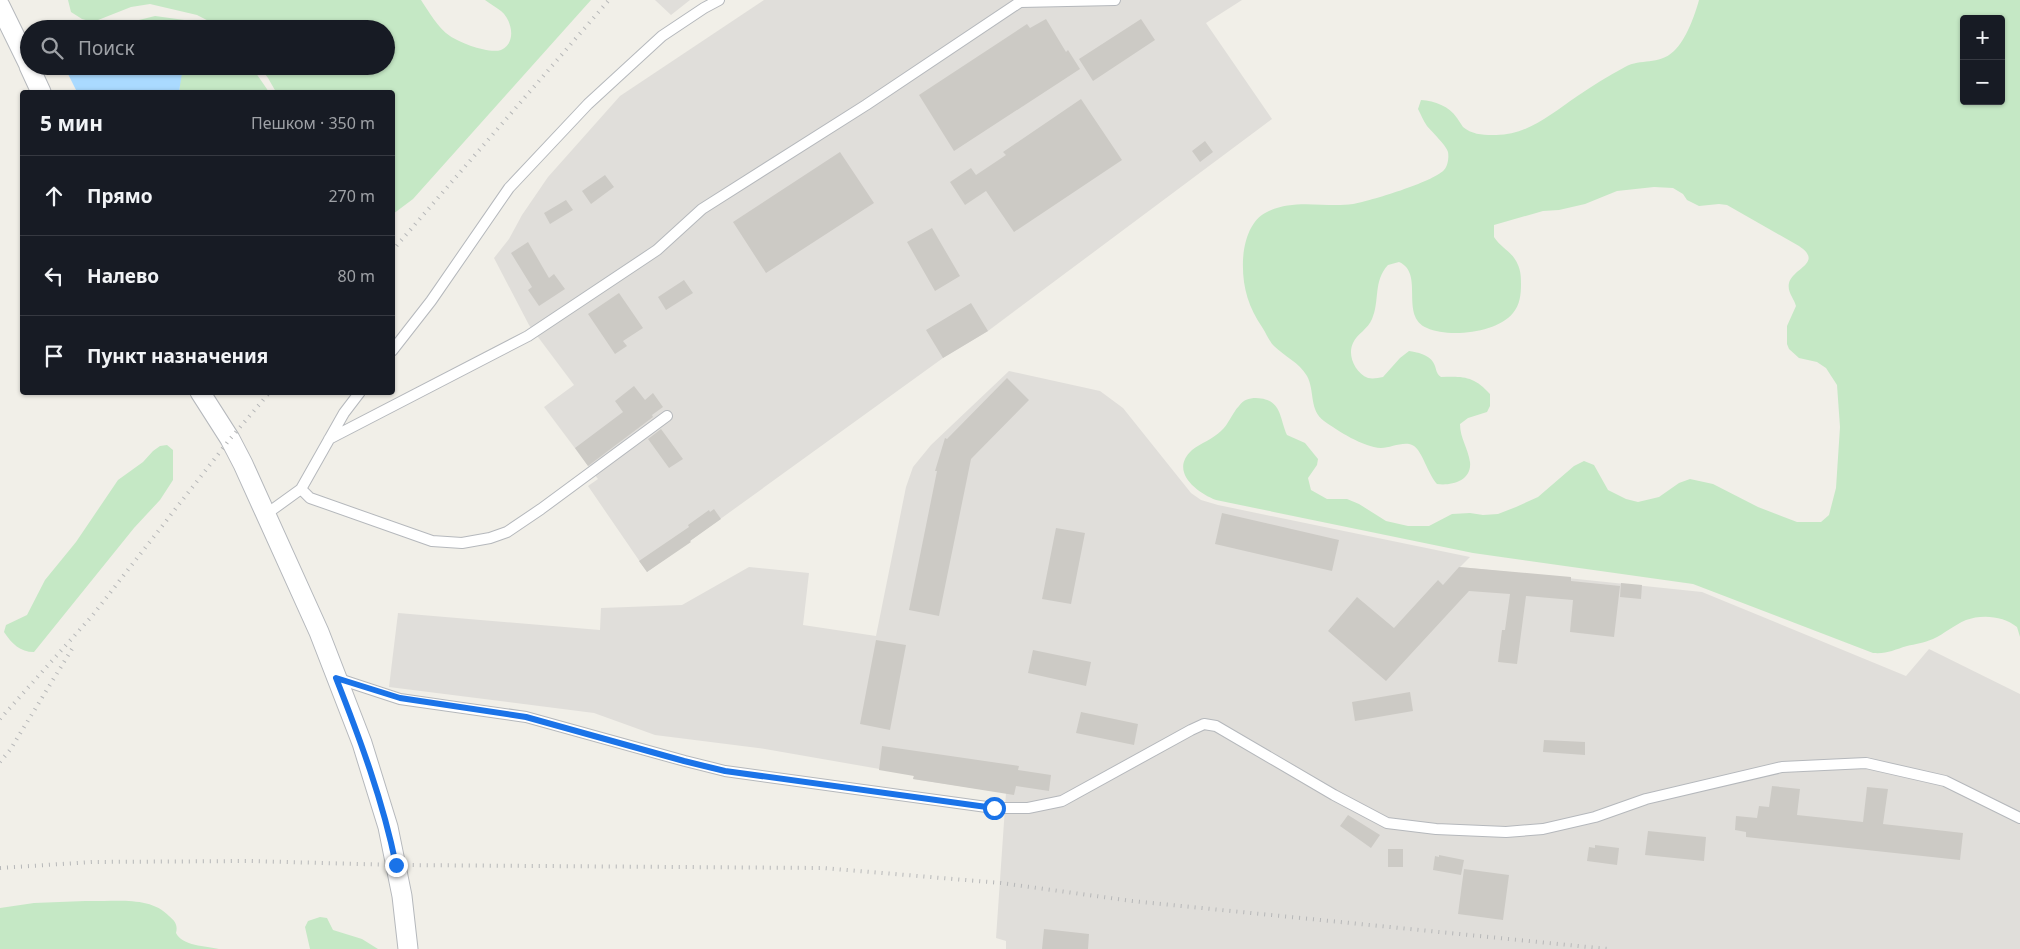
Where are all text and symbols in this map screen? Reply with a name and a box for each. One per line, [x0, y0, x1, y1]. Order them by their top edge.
map controls [1960, 15, 2005, 105]
button: + [1960, 15, 2005, 60]
search box [20, 20, 395, 75]
icon: search [38, 34, 66, 62]
text: Поиск [78, 35, 134, 61]
button: − [1960, 60, 2005, 105]
text: 5 мин [40, 109, 103, 137]
text: Пешком · 350 m [251, 112, 375, 134]
icon: ahead [40, 182, 68, 210]
text: Прямо [87, 183, 153, 209]
text: 270 m [328, 185, 375, 207]
icon: left [40, 262, 68, 290]
text: Налево [87, 263, 159, 289]
text: 80 m [338, 265, 375, 287]
icon: arrive [40, 342, 68, 370]
text: Пункт назначения [87, 343, 268, 369]
route start [983, 797, 1006, 820]
route end [385, 854, 408, 877]

